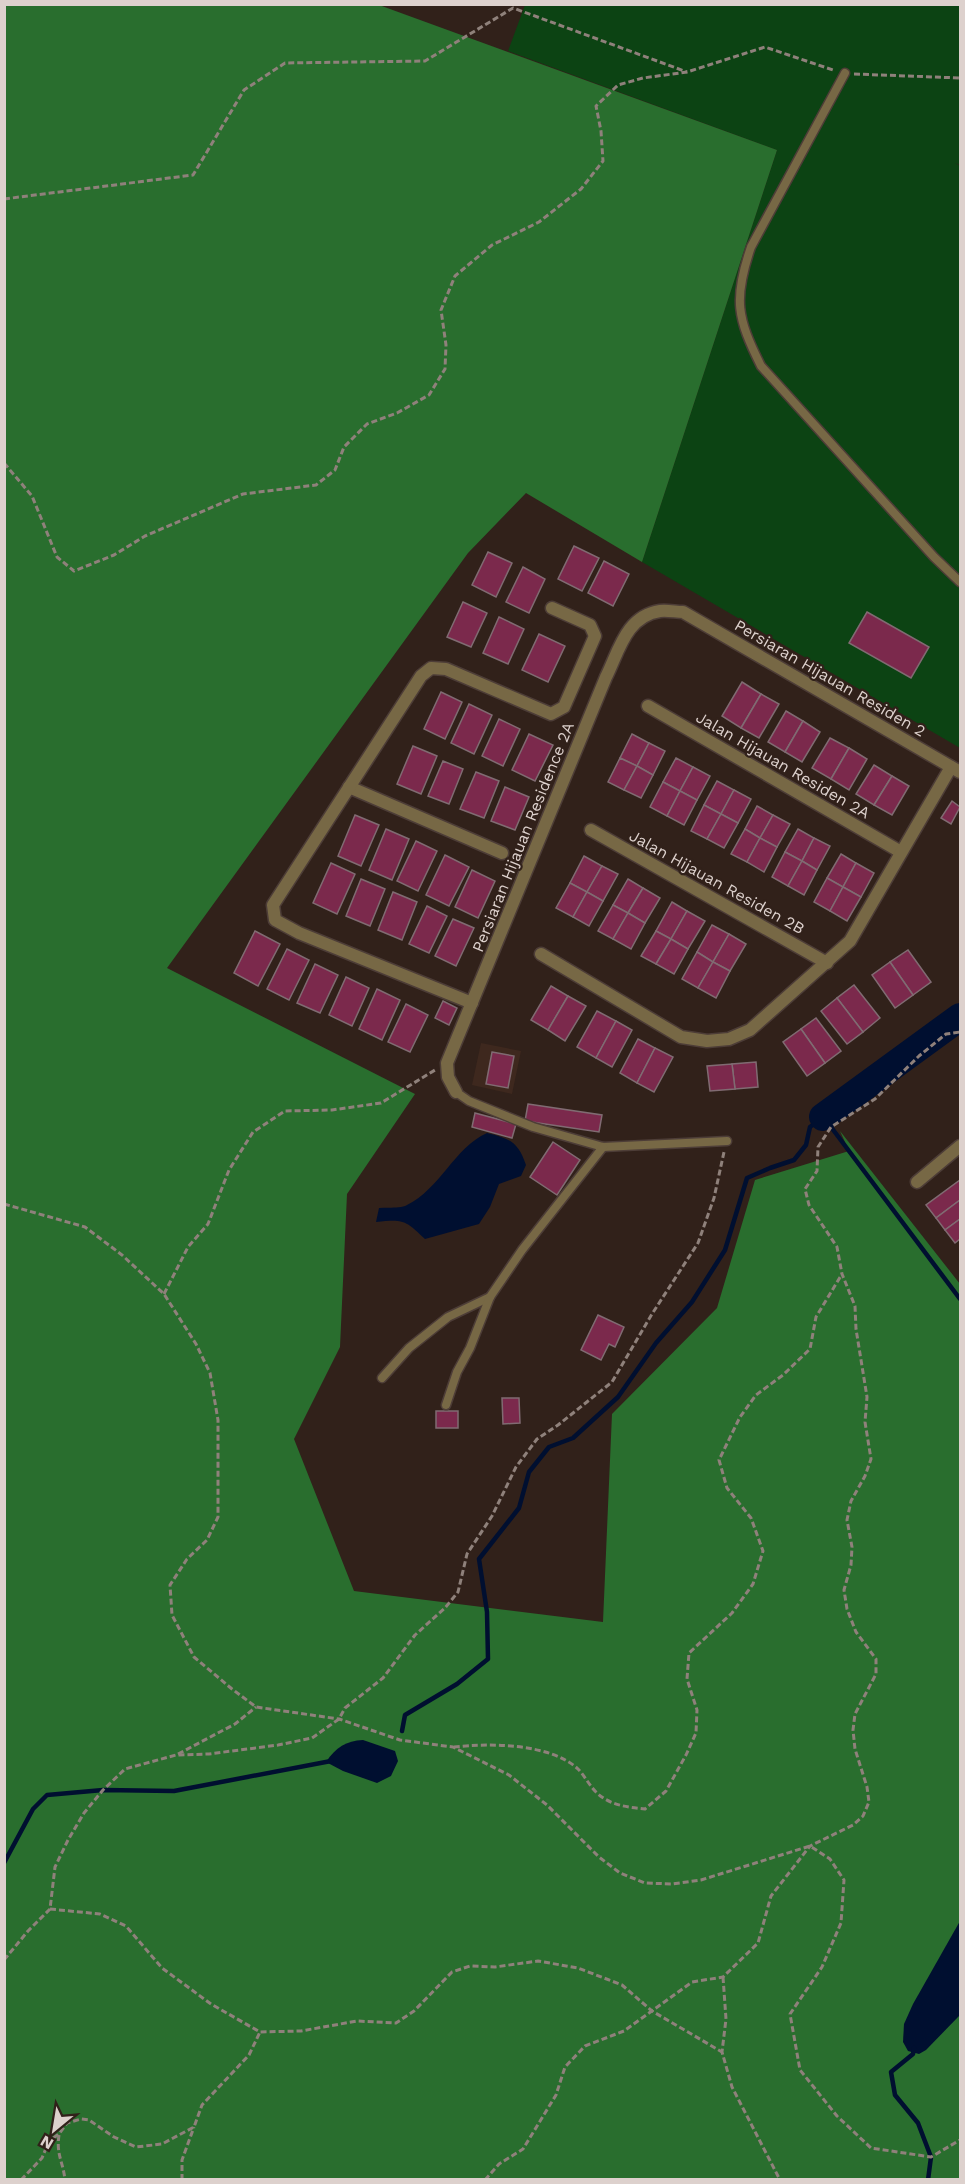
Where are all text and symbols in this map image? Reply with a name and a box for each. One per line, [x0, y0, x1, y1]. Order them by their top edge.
street label: Persiaran Hijauan Residen 2 [731, 615, 929, 741]
street label: Jalan Hijauan Residen 2A [693, 707, 874, 823]
street label: Persiaran Hijauan Residence 2A [468, 719, 578, 955]
street label: Jalan Hijauan Residen 2B [626, 826, 808, 938]
north arrow [24, 2100, 84, 2160]
text: N [37, 2131, 57, 2154]

